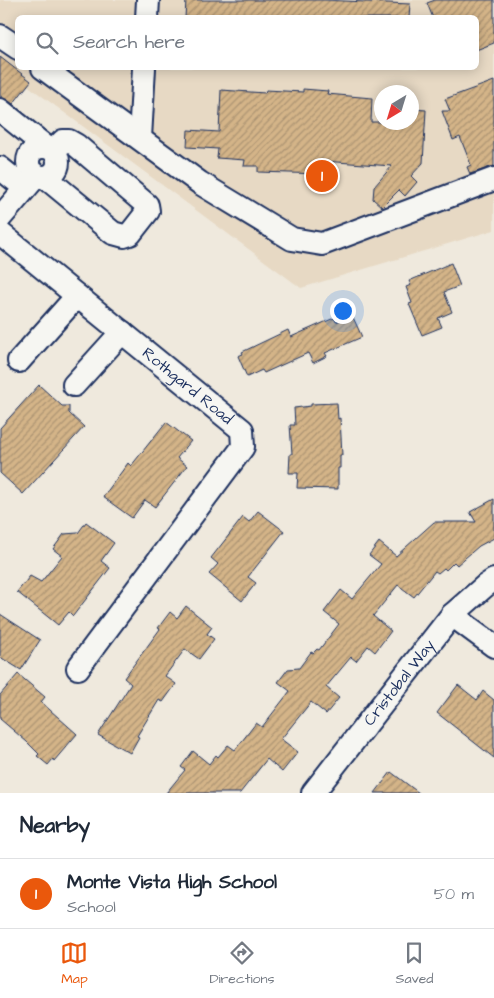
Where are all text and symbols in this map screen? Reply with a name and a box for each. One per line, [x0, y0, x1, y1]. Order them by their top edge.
search box [15, 15, 479, 70]
icon: search [33, 29, 61, 57]
text: Search here [73, 29, 185, 56]
north arrow [374, 85, 419, 130]
pin: 1 [306, 157, 338, 195]
your location [330, 298, 356, 324]
street label: Rothgard Road [138, 342, 238, 429]
street label: Cristobal Way [358, 635, 441, 730]
text: Nearby [20, 811, 90, 840]
text: Monte Vista High School [67, 869, 277, 896]
text: 1 [35, 883, 37, 905]
text: 50 m [434, 883, 474, 905]
text: School [67, 896, 116, 918]
tab: Map [60, 939, 88, 989]
tab: Directions [209, 939, 274, 989]
tab: Saved [395, 939, 434, 989]

